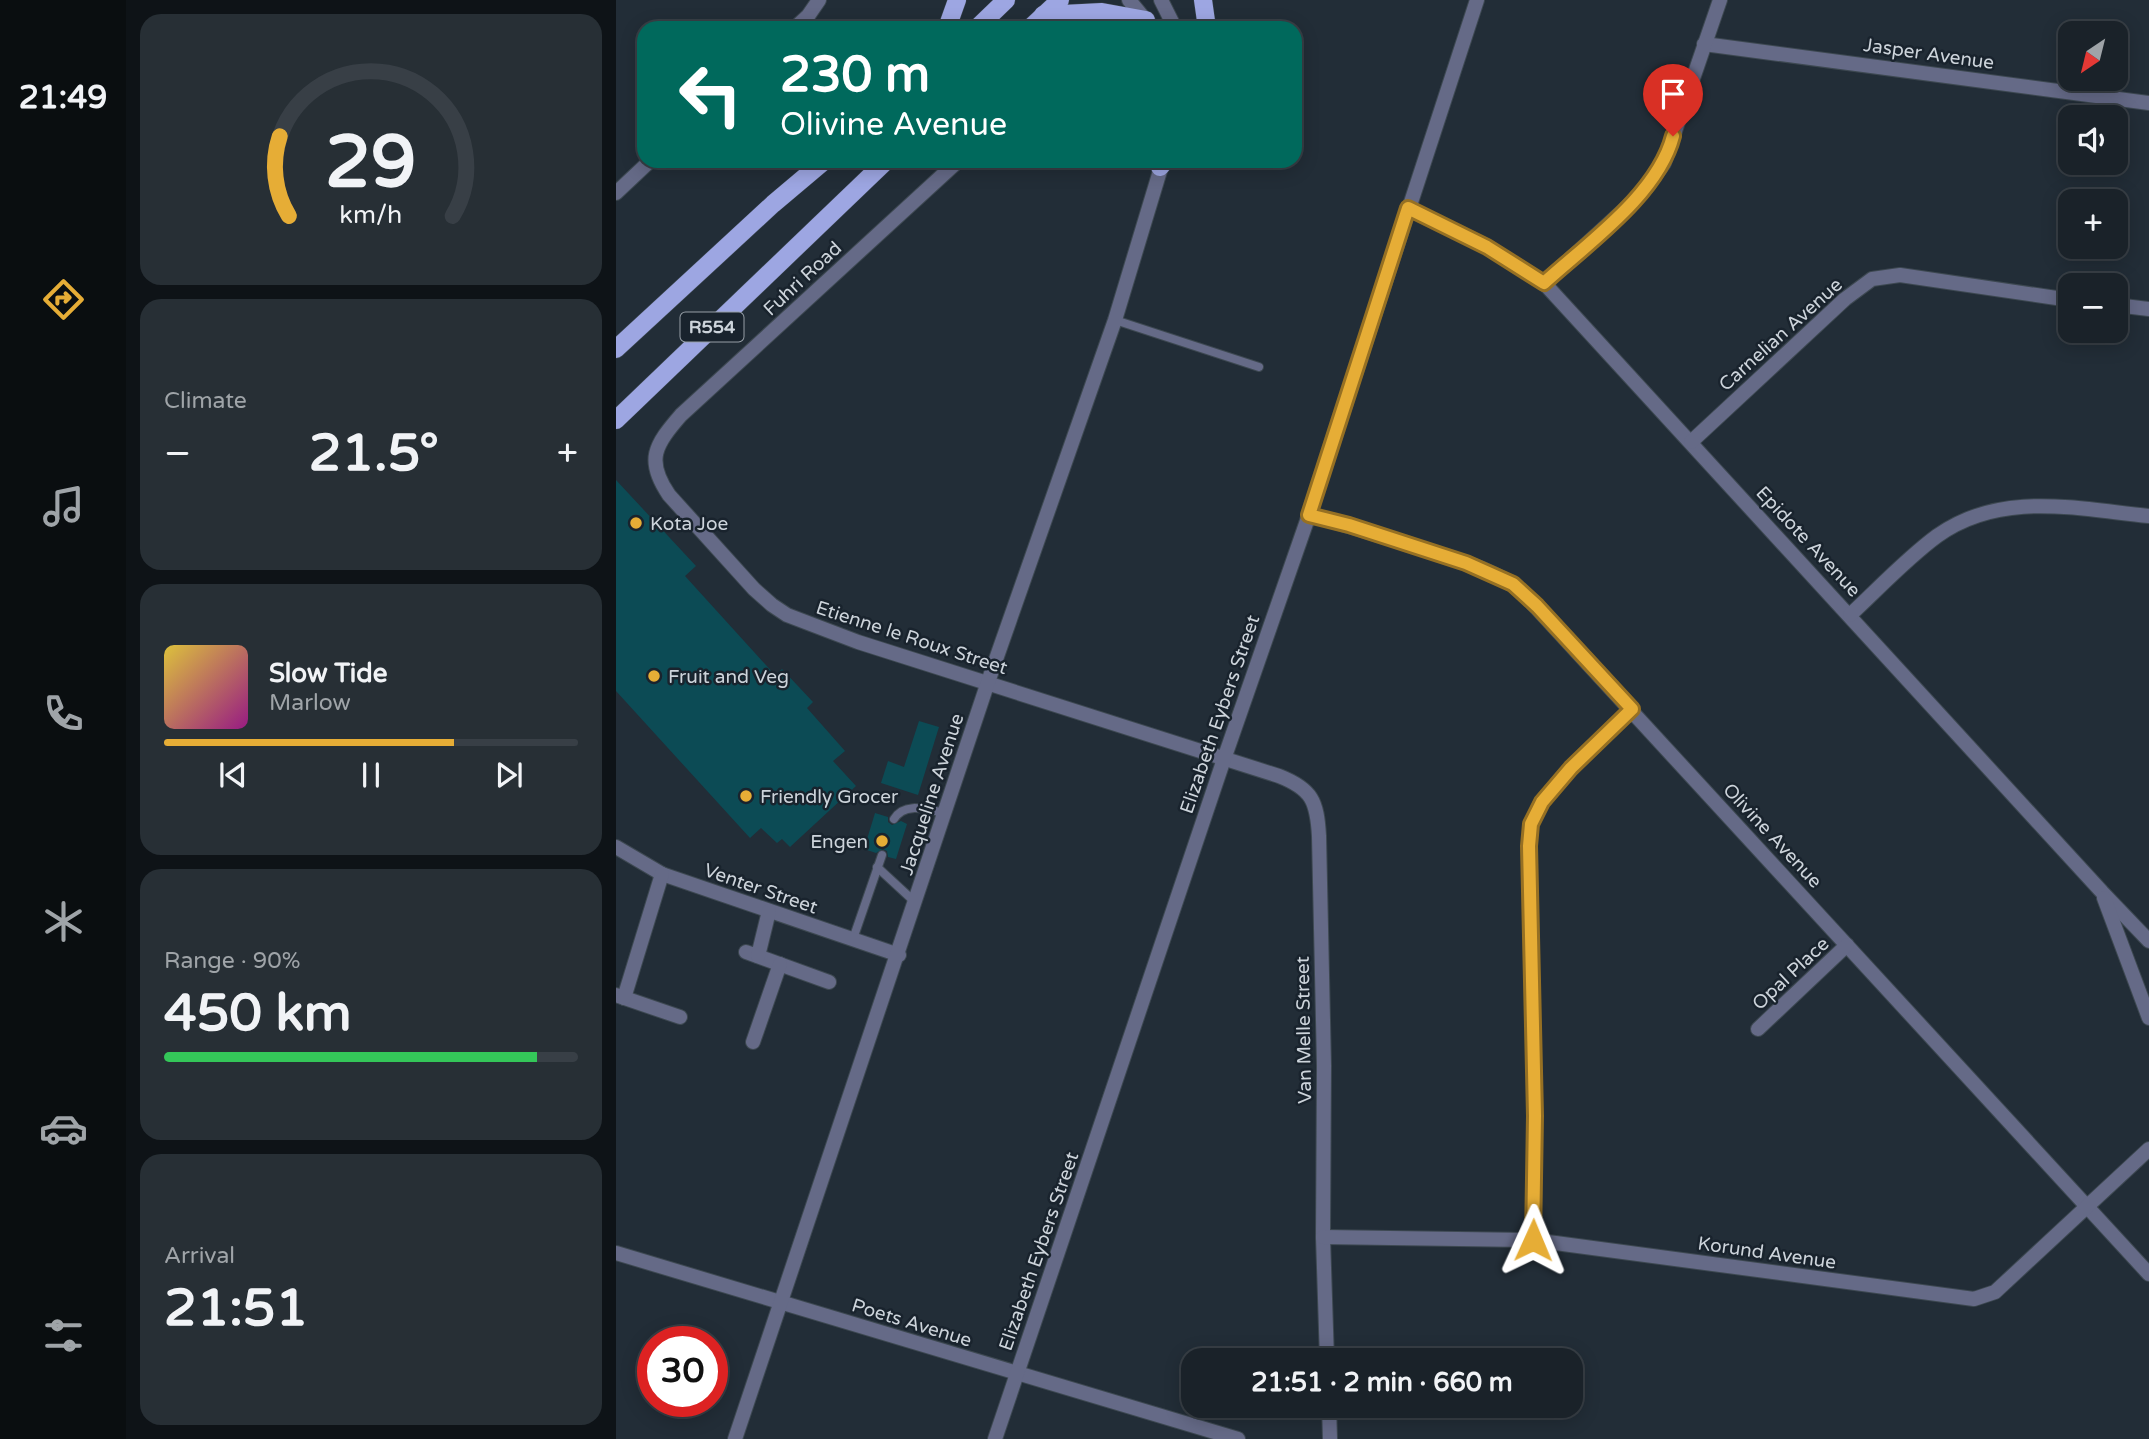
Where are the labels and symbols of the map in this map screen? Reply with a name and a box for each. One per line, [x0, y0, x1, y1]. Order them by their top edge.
north arrow [2058, 21, 2128, 91]
street label: Jasper Avenue [1862, 34, 1996, 74]
pin [1643, 64, 1703, 136]
street label: Fuhri Road [759, 237, 846, 320]
street label: Carnelian Avenue [1715, 274, 1847, 396]
road number: R554 [680, 312, 744, 342]
street label: Epidote Avenue [1751, 482, 1865, 601]
place label: Kota Joe [650, 513, 728, 535]
marker: Kota Joe [628, 515, 644, 531]
street label: Etienne le Roux Street [813, 597, 1010, 679]
street label: Elizabeth Eybers Street [1176, 612, 1264, 817]
place label: Fruit and Veg [668, 666, 789, 688]
marker: Fruit and Veg [646, 668, 662, 684]
street label: Jacqueline Avenue [895, 711, 968, 878]
street label: Olivine Avenue [1718, 779, 1826, 892]
place label: Friendly Grocer [760, 786, 899, 808]
marker: Friendly Grocer [738, 788, 754, 804]
place label: Engen [810, 831, 868, 853]
marker: Engen [874, 833, 890, 849]
street label: Venter Street [701, 859, 820, 919]
street label: Opal Place [1748, 933, 1833, 1015]
street label: Van Melle Street [1292, 956, 1316, 1104]
street label: Elizabeth Eybers Street [995, 1149, 1083, 1354]
position arrow [1496, 1203, 1570, 1277]
street label: Korund Avenue [1696, 1232, 1838, 1274]
street label: Poets Avenue [849, 1294, 974, 1352]
speed limit sign: 30 [637, 1326, 728, 1417]

